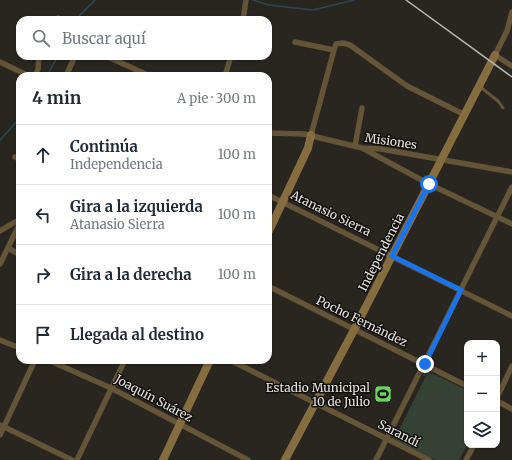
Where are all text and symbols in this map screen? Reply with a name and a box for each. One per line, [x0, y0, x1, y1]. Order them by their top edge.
search box [16, 16, 272, 60]
icon: search [30, 27, 52, 49]
text: Buscar aquí [62, 29, 146, 48]
text: 4 min [32, 87, 81, 109]
text: A pie · 300 m [177, 90, 256, 107]
street label: Misiones [364, 130, 418, 152]
text: Continúa [70, 137, 138, 156]
icon: ahead [32, 144, 54, 166]
text: 100 m [218, 146, 256, 163]
text: Independencia [70, 156, 163, 173]
route start [420, 175, 438, 193]
street label: Atanasio Sierra [287, 187, 374, 239]
text: Gira a la izquierda [70, 197, 203, 216]
icon: left [32, 204, 54, 226]
text: 100 m [218, 206, 256, 223]
street label: Independencia [355, 210, 407, 294]
text: Atanasio Sierra [70, 216, 165, 233]
icon: right [32, 264, 54, 286]
text: Gira a la derecha [70, 265, 192, 284]
text: 100 m [218, 266, 256, 283]
street label: Pocho Fernández [314, 292, 410, 350]
icon: arrive [32, 324, 54, 346]
text: Llegada al destino [70, 325, 204, 344]
map controls [464, 340, 500, 448]
button: + [464, 340, 500, 376]
route end [416, 355, 434, 373]
street label: Joaquín Suárez [112, 371, 196, 425]
button: − [464, 376, 500, 412]
place label: Estadio Municipal 10 de Julio [266, 380, 370, 409]
sports icon: Estadio Municipal 10 de Julio [373, 384, 393, 404]
button: layers [464, 412, 500, 448]
street label: Sarandí [376, 416, 423, 450]

